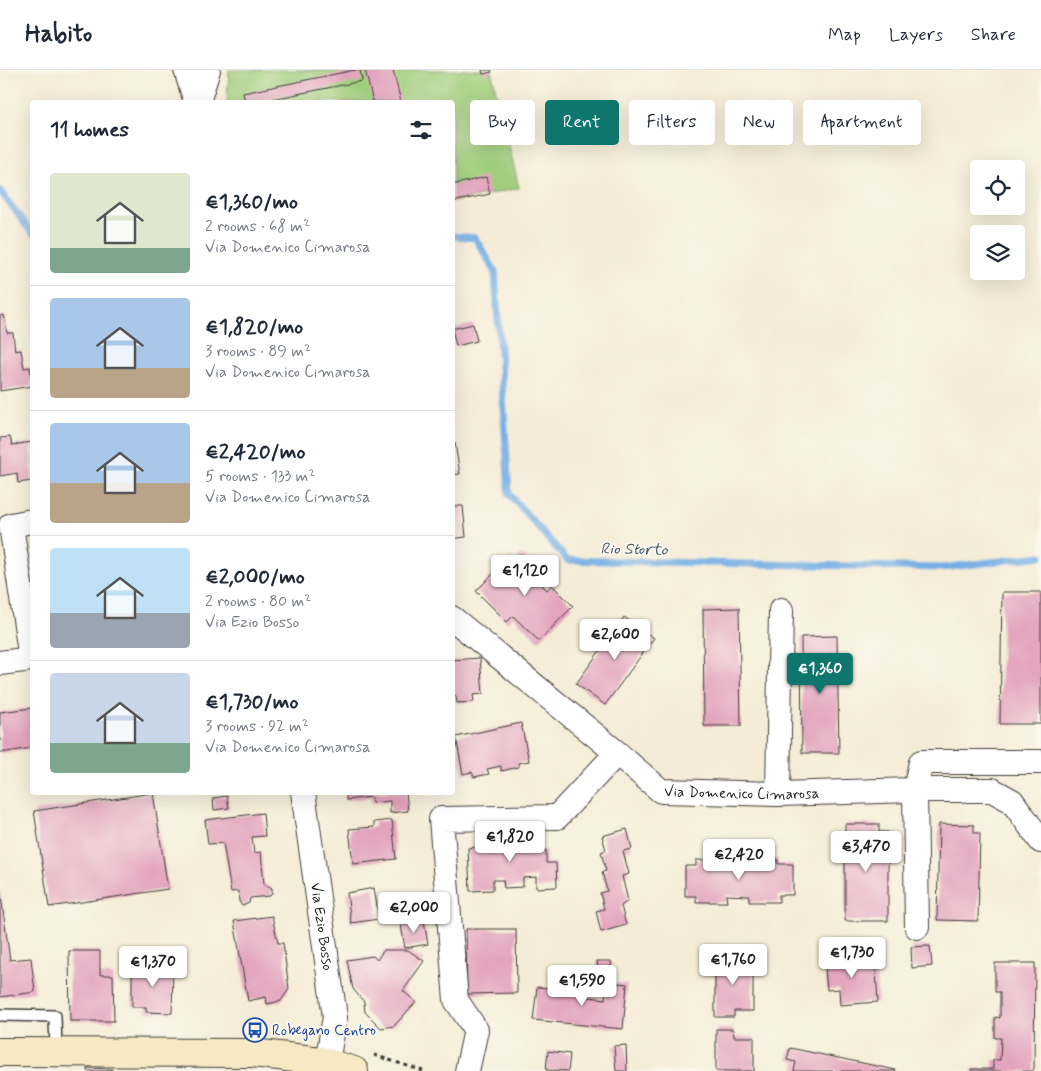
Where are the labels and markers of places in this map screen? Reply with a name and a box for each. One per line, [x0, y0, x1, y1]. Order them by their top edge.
pin: €1,120 [484, 554, 566, 597]
pin: €2,600 [574, 618, 656, 661]
pin: €1,360 [779, 652, 861, 695]
pin: €1,820 [469, 820, 551, 863]
pin: €3,470 [825, 830, 907, 873]
pin: €2,420 [698, 838, 780, 881]
pin: €2,000 [373, 892, 455, 934]
pin: €1,730 [811, 936, 893, 979]
pin: €1,760 [692, 944, 774, 986]
pin: €1,370 [112, 946, 194, 988]
pin: €1,590 [541, 964, 623, 1007]
bus stop icon: Robegano Centro [242, 1017, 268, 1043]
place label: Robegano Centro [272, 1021, 376, 1041]

